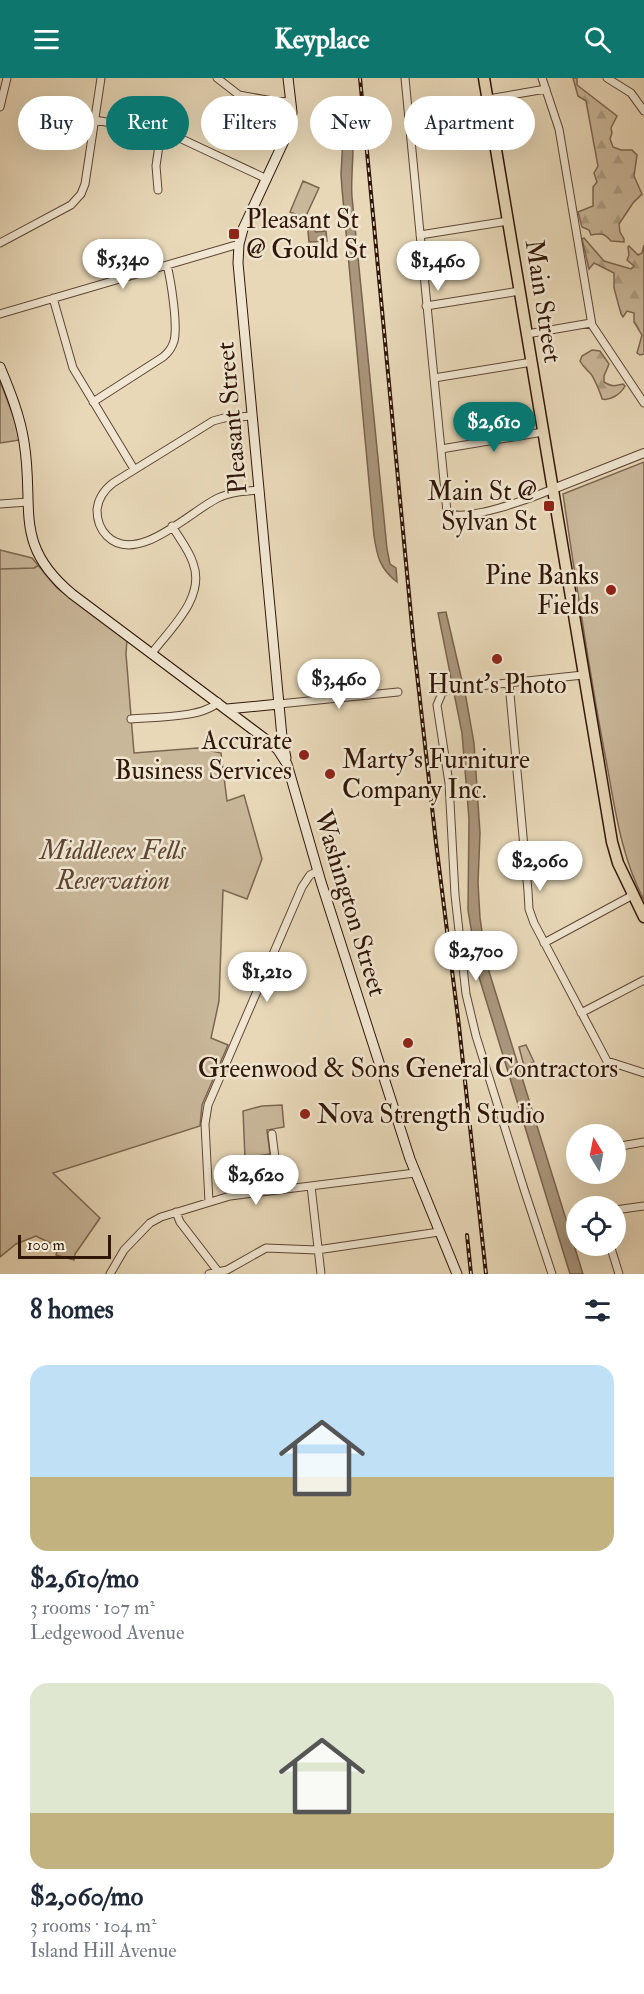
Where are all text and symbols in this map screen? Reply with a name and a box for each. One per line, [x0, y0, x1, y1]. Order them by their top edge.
icon: menu [30, 23, 63, 56]
text: Keyplace [274, 23, 370, 56]
icon: search [581, 23, 614, 56]
chip: Buy [18, 96, 94, 150]
chip: Rent [106, 96, 189, 150]
chip: Filters [201, 96, 298, 150]
chip: New [310, 96, 392, 150]
chip: Apartment [404, 96, 535, 150]
place label: Pleasant St @ Gould St [246, 204, 367, 266]
marker: Pleasant St @ Gould St [227, 227, 241, 241]
street label: Main Street [517, 237, 569, 365]
pin: $5,340 [74, 239, 172, 290]
pin: $1,460 [389, 241, 487, 292]
text: $5,340 [96, 246, 150, 271]
text: $1,460 [411, 248, 465, 273]
street label: Pleasant Street [209, 340, 255, 495]
pin: $2,610 [445, 402, 543, 453]
text: $2,610 [467, 409, 521, 434]
place label: Main St @ Sylvan St [427, 476, 537, 538]
marker: Main St @ Sylvan St [542, 499, 556, 513]
place label: Pine Banks Fields [485, 560, 599, 622]
marker: Pine Banks Fields [604, 583, 618, 597]
marker: Hunt's Photo [490, 652, 504, 666]
pin: $3,460 [290, 659, 388, 710]
text: $3,460 [311, 666, 367, 691]
place label: Hunt's Photo [427, 669, 567, 701]
place label: Accurate Business Services [115, 725, 292, 787]
place label: Marty's Furniture Company Inc. [342, 744, 530, 807]
marker: Accurate Business Services [297, 748, 311, 762]
marker: Marty's Furniture Company Inc. [323, 767, 337, 781]
street label: Washington Street [306, 805, 394, 1000]
park label: Middlesex Fells Reservation [38, 835, 187, 897]
pin: $2,060 [491, 841, 589, 892]
text: $2,060 [512, 848, 568, 873]
pin: $2,700 [427, 931, 525, 982]
text: $2,700 [448, 938, 504, 963]
pin: $1,210 [218, 952, 316, 1003]
text: $1,210 [242, 959, 292, 984]
marker: Greenwood & Sons General Contractors [401, 1036, 415, 1050]
place label: Greenwood & Sons General Contractors [198, 1053, 618, 1085]
place label: Nova Strength Studio [317, 1099, 545, 1131]
marker: Nova Strength Studio [298, 1107, 312, 1121]
north arrow [566, 1124, 626, 1184]
map controls [566, 1124, 626, 1256]
pin: $2,620 [207, 1155, 305, 1206]
text: $2,620 [228, 1162, 284, 1187]
button: locate [566, 1196, 626, 1256]
scale bar [18, 1232, 111, 1260]
text: 100 m [27, 1235, 65, 1255]
text: 8 homes [30, 1294, 114, 1326]
icon: filters [581, 1294, 614, 1327]
icon: home [268, 1404, 376, 1512]
text: $2,610/mo [30, 1563, 139, 1595]
text: 3 rooms · 107 m² [30, 1595, 155, 1620]
text: Ledgewood Avenue [30, 1620, 184, 1645]
icon: home [268, 1722, 376, 1830]
text: $2,060/mo [30, 1881, 143, 1913]
text: 3 rooms · 104 m² [30, 1913, 157, 1938]
text: Island Hill Avenue [30, 1938, 177, 1963]

